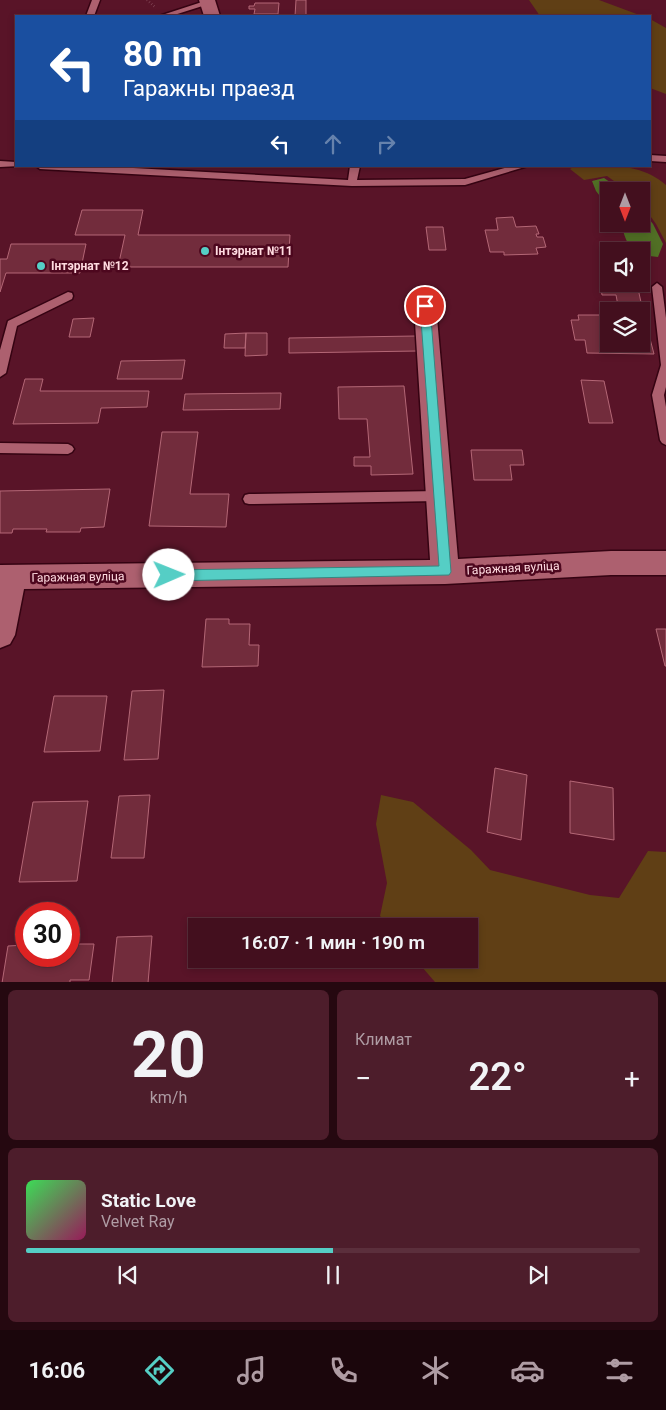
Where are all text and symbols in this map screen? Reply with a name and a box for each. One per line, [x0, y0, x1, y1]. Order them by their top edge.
text: 80 m [123, 34, 202, 75]
icon: left [40, 35, 105, 100]
text: Гаражны праезд [123, 76, 294, 101]
icon: left [266, 130, 294, 158]
icon: ahead [319, 130, 347, 158]
icon: right [372, 130, 400, 158]
north arrow [600, 182, 650, 232]
map controls [600, 182, 650, 352]
button: sound [600, 242, 650, 292]
place label: Інтэрнат №11 [215, 244, 293, 258]
marker: Інтэрнат №11 [199, 245, 211, 257]
place label: Інтэрнат №12 [51, 259, 129, 273]
marker: Інтэрнат №12 [35, 260, 47, 272]
pin [404, 285, 446, 327]
icon: arrive [411, 292, 439, 320]
button: layers [600, 302, 650, 352]
position arrow [142, 548, 194, 600]
street label: Гаражная вуліца [466, 559, 560, 577]
street label: Гаражная вуліца [31, 569, 125, 585]
speed limit sign: 30 [15, 902, 80, 967]
text: 16:07 · 1 мин · 190 m [241, 931, 425, 954]
text: 20 [131, 1017, 206, 1093]
text: Климат [355, 1030, 412, 1049]
text: 22° [469, 1055, 527, 1099]
text: − [355, 1062, 371, 1095]
text: + [624, 1062, 640, 1095]
text: km/h [150, 1088, 187, 1107]
text: Static Love [101, 1189, 196, 1212]
text: Velvet Ray [101, 1212, 175, 1231]
icon: previous [114, 1261, 142, 1289]
icon: pause [319, 1261, 347, 1289]
icon: next [524, 1261, 552, 1289]
icon: directions [142, 1353, 177, 1388]
icon: music [234, 1353, 269, 1388]
icon: phone [326, 1353, 361, 1388]
icon: climate [418, 1353, 453, 1388]
icon: car [510, 1353, 545, 1388]
icon: filters [602, 1353, 637, 1388]
text: 16:06 [29, 1358, 85, 1383]

